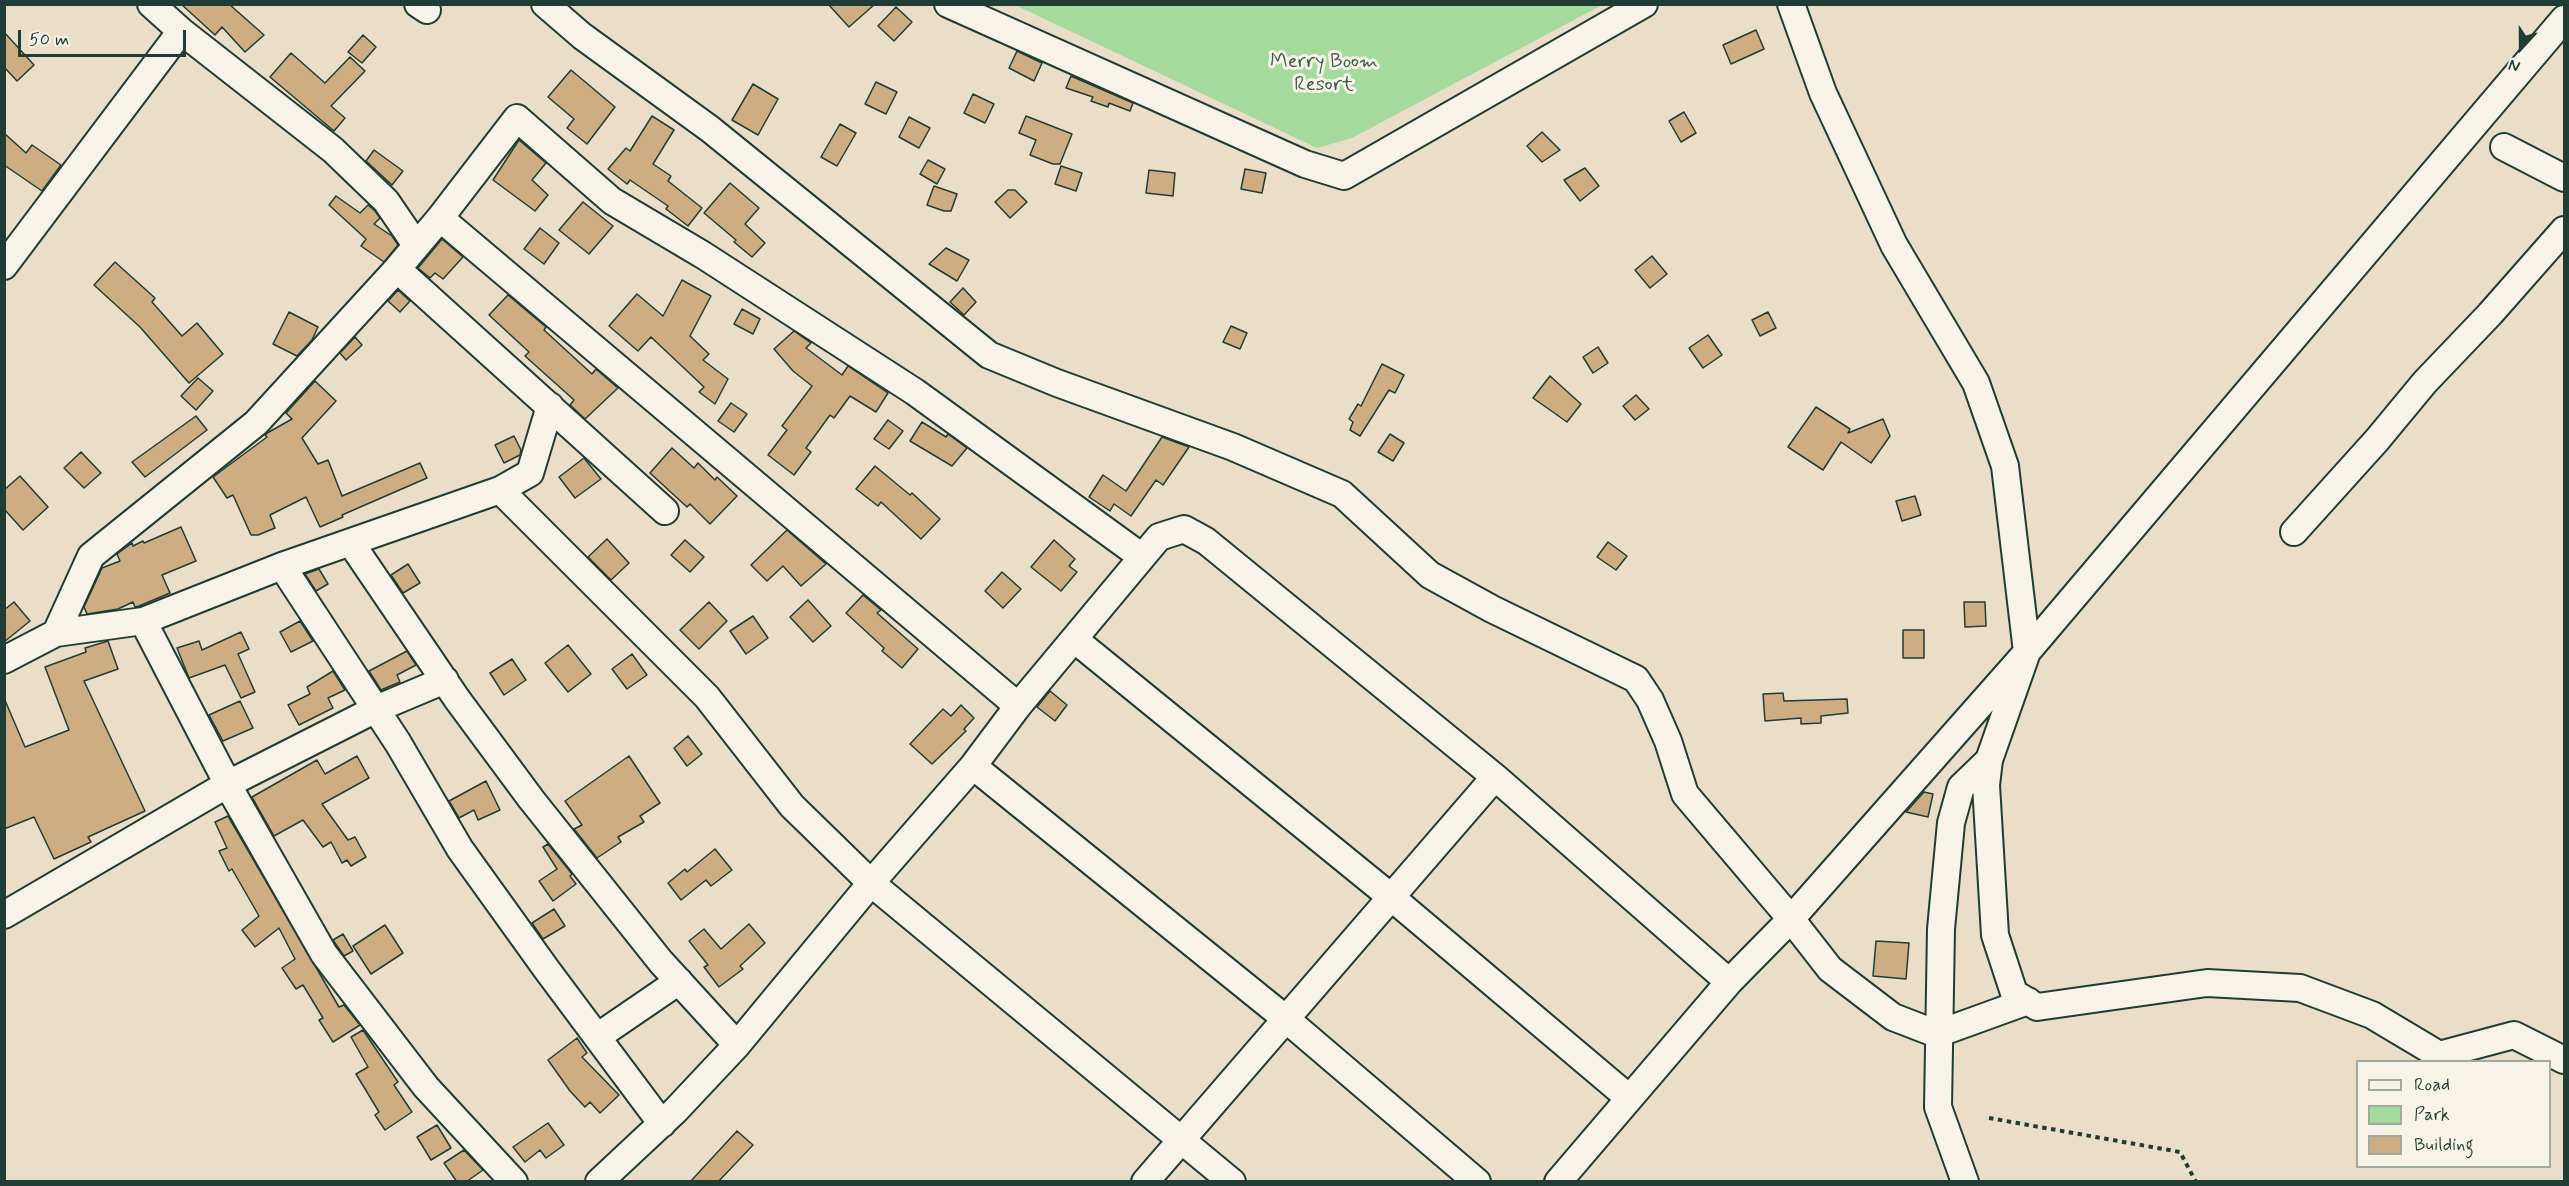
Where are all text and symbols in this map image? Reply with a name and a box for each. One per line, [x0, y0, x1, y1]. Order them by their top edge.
scale bar [21, 18, 189, 56]
north arrow [2491, 18, 2551, 78]
text: 50 m [29, 28, 69, 52]
park label: Merry Boom Resort [1270, 51, 1378, 98]
text: N [2506, 54, 2523, 77]
legend [2356, 1060, 2551, 1168]
text: Road [2414, 1073, 2450, 1097]
text: Park [2414, 1103, 2450, 1127]
text: Building [2414, 1133, 2474, 1157]

